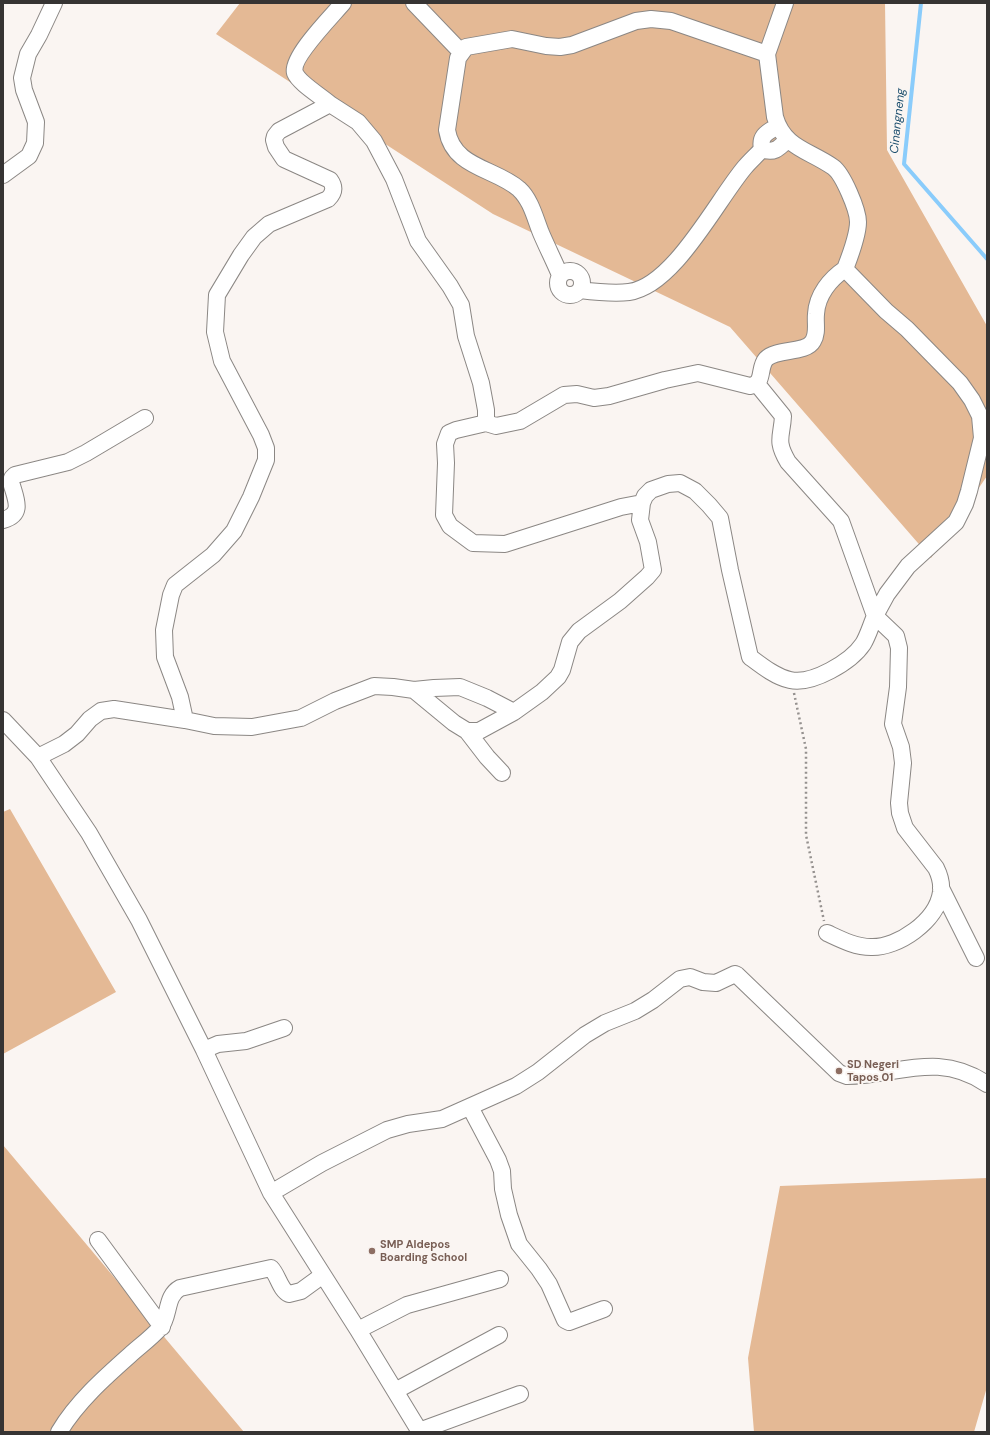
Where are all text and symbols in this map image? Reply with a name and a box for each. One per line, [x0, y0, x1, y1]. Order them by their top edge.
water label: Cinangneng [887, 88, 909, 154]
place label: SD Negeri Tapos 01 [847, 1058, 899, 1084]
marker: SD Negeri Tapos 01 [834, 1066, 844, 1076]
place label: SMP Aldepos Boarding School [380, 1238, 467, 1264]
marker: SMP Aldepos Boarding School [367, 1246, 377, 1256]

